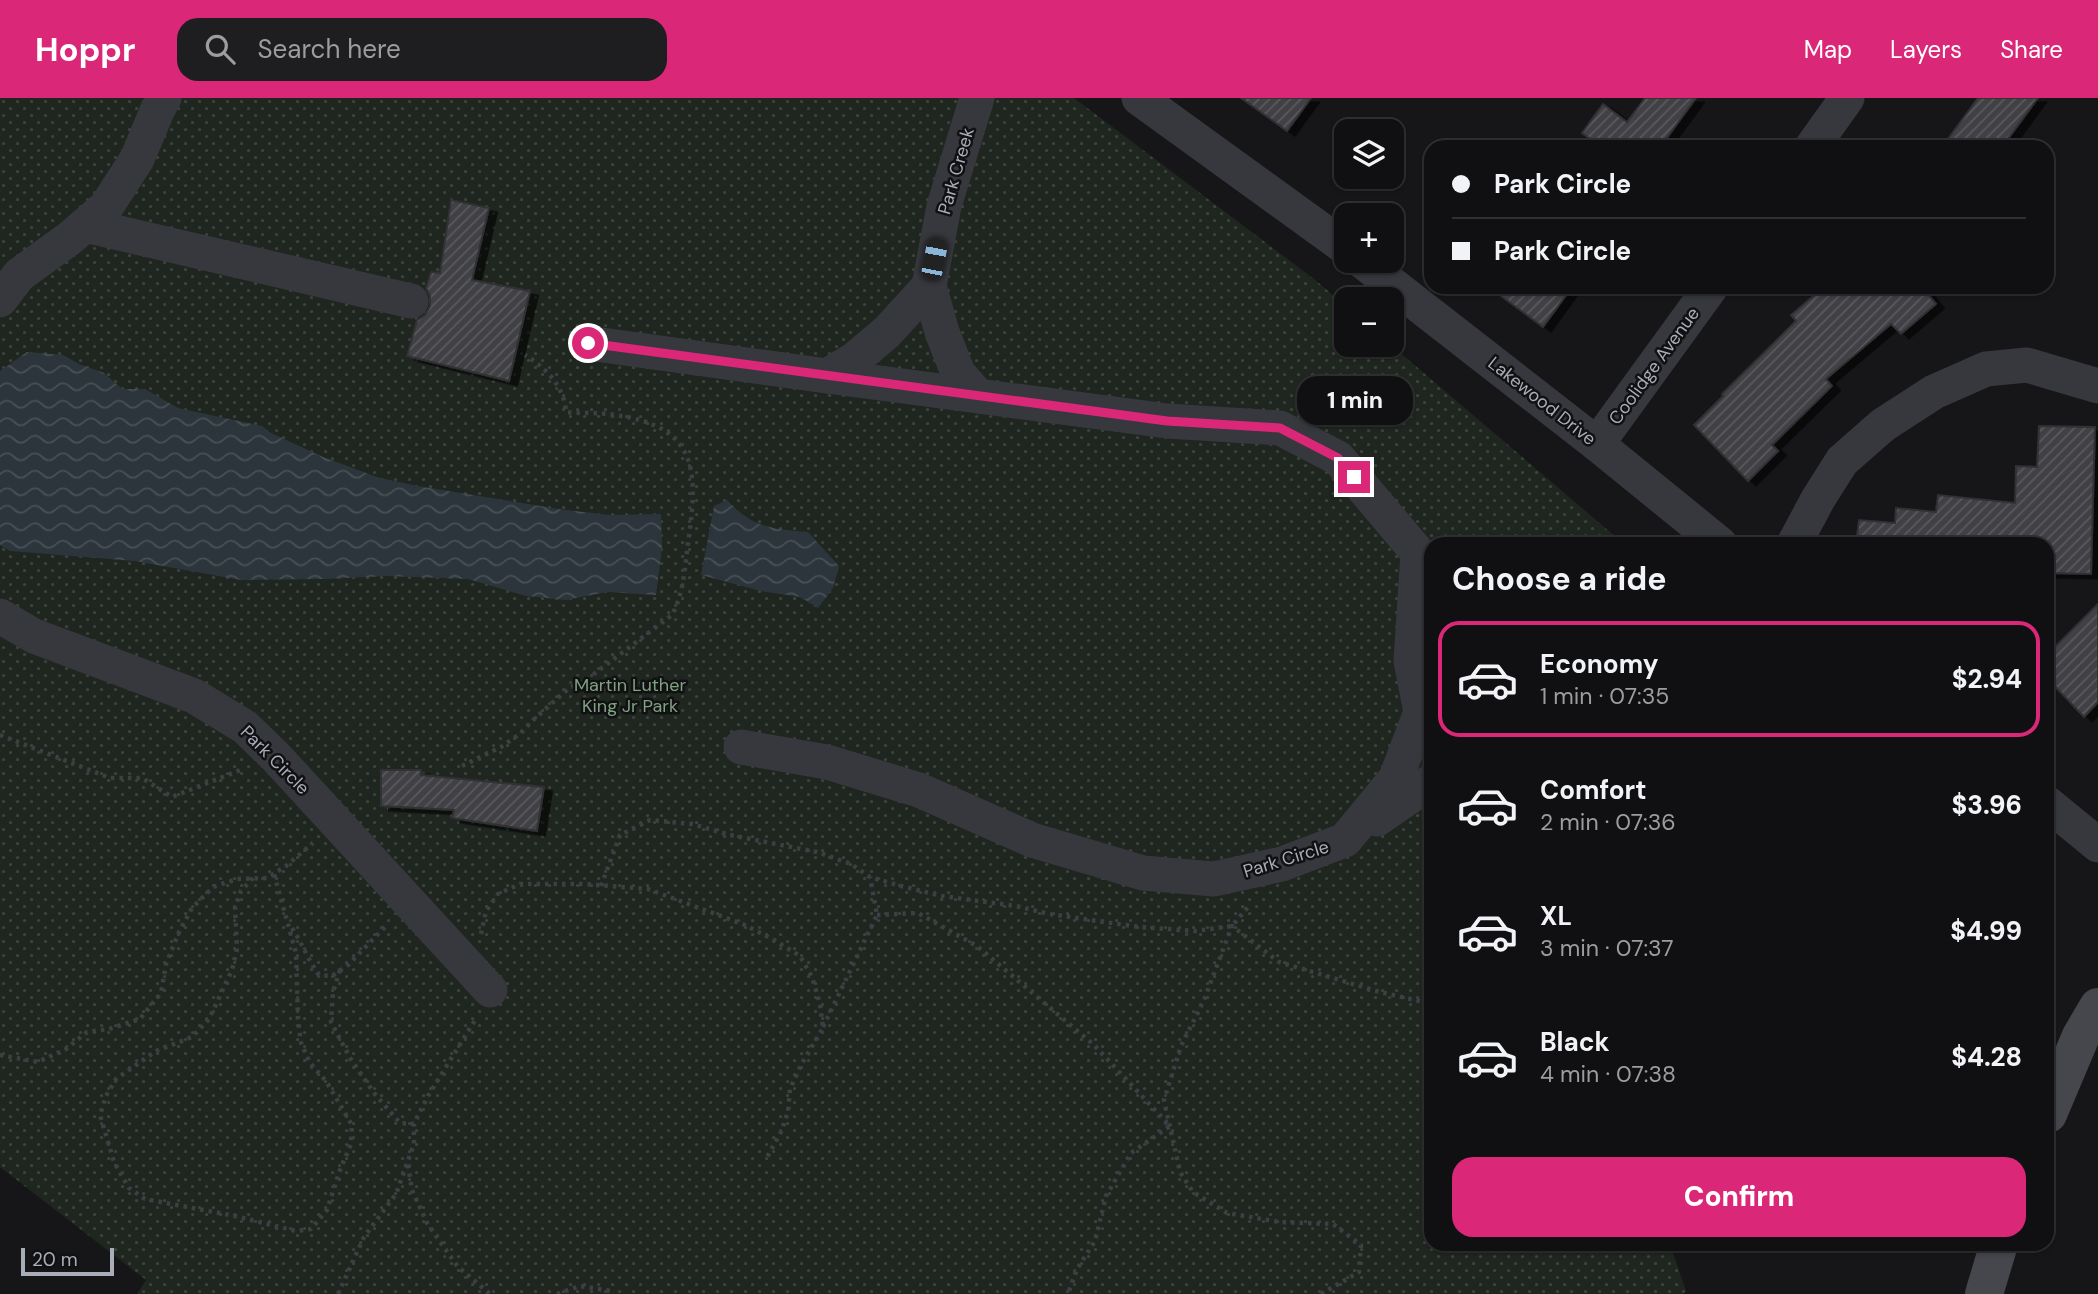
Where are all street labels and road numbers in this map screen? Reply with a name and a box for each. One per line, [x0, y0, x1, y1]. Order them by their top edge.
street label: Park Creek [932, 125, 980, 217]
street label: Coolidge Avenue [1603, 302, 1705, 430]
street label: Lakewood Drive [1483, 351, 1601, 451]
street label: Park Circle [235, 720, 315, 800]
street label: Park Circle [1240, 835, 1332, 883]

